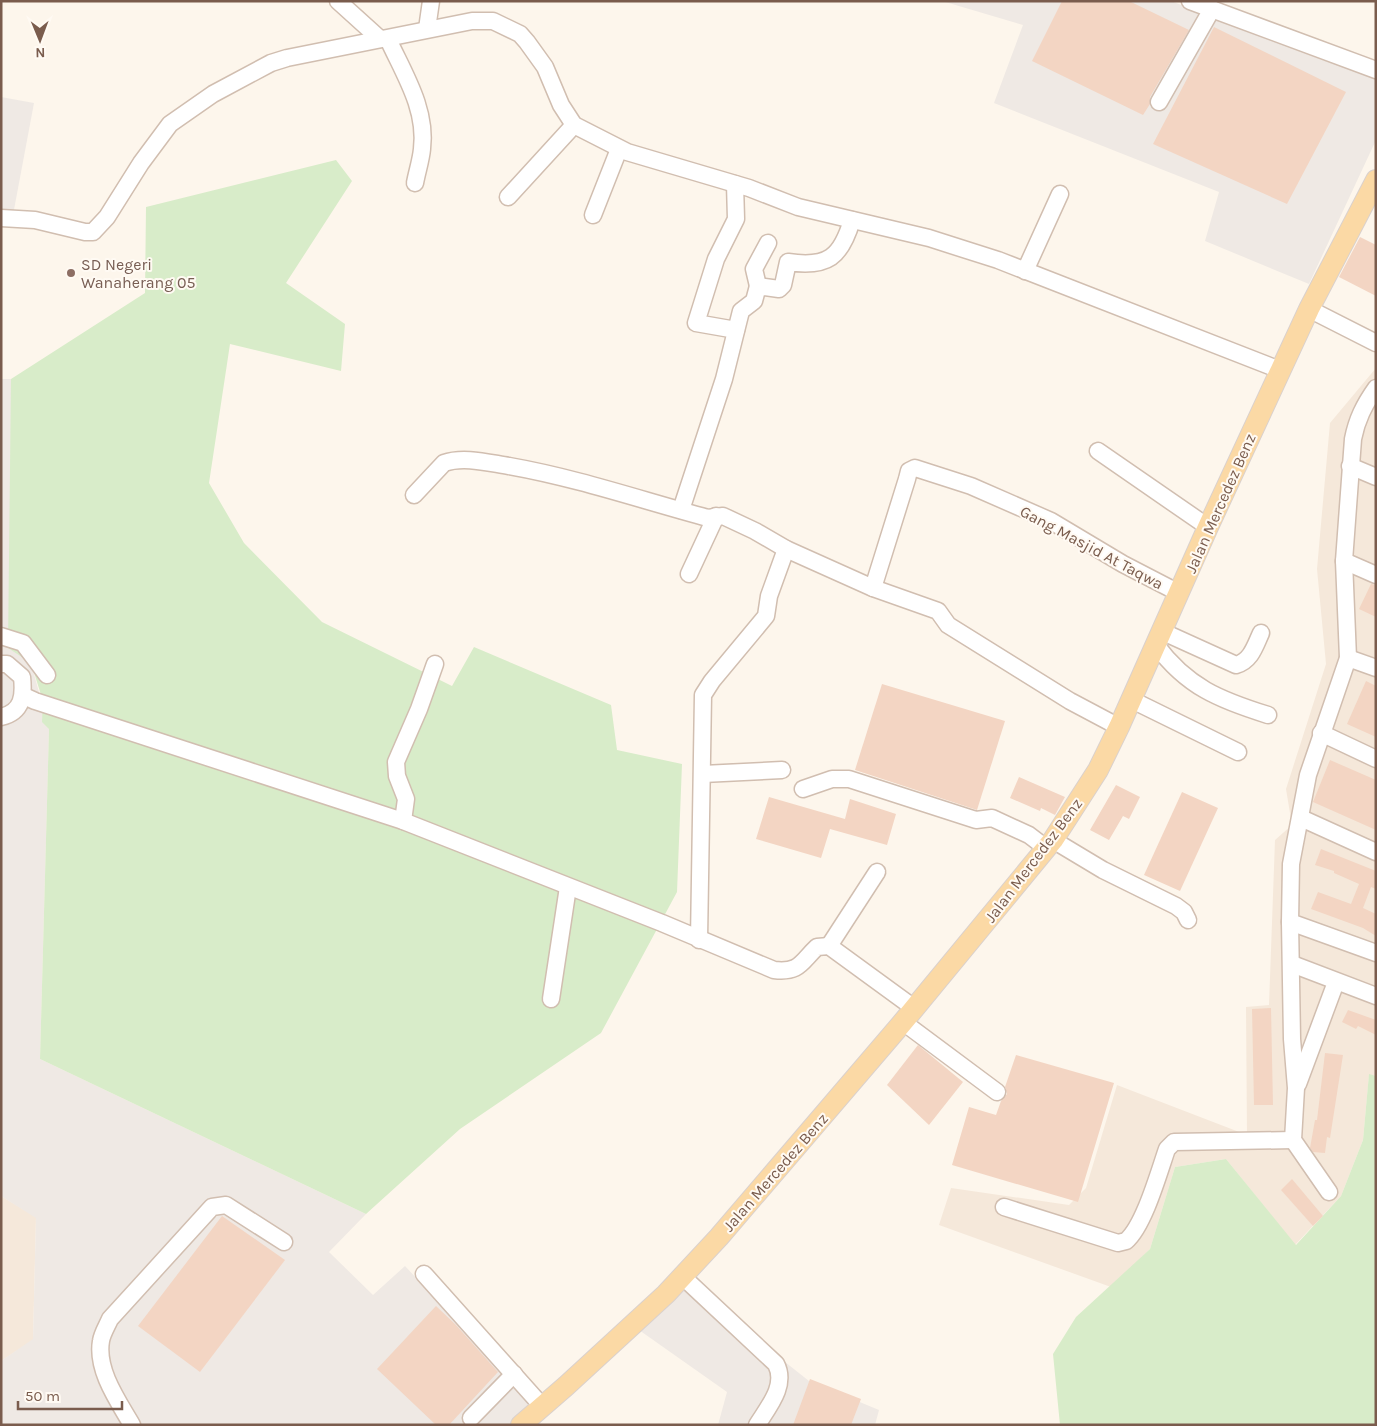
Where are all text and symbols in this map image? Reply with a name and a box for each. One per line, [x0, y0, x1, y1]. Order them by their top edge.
north arrow [15, 15, 65, 65]
text: N [35, 44, 45, 61]
place label: SD Negeri Wanaherang 05 [81, 255, 196, 292]
marker: SD Negeri Wanaherang 05 [65, 267, 77, 279]
street label: Jalan Mercedez Benz [1181, 431, 1260, 576]
street label: Gang Masjid At Taqwa [1017, 502, 1167, 593]
street label: Jalan Mercedez Benz [981, 794, 1086, 926]
street label: Jalan Mercedez Benz [719, 1109, 832, 1235]
scale bar [18, 1378, 121, 1410]
text: 50 m [25, 1387, 60, 1405]

